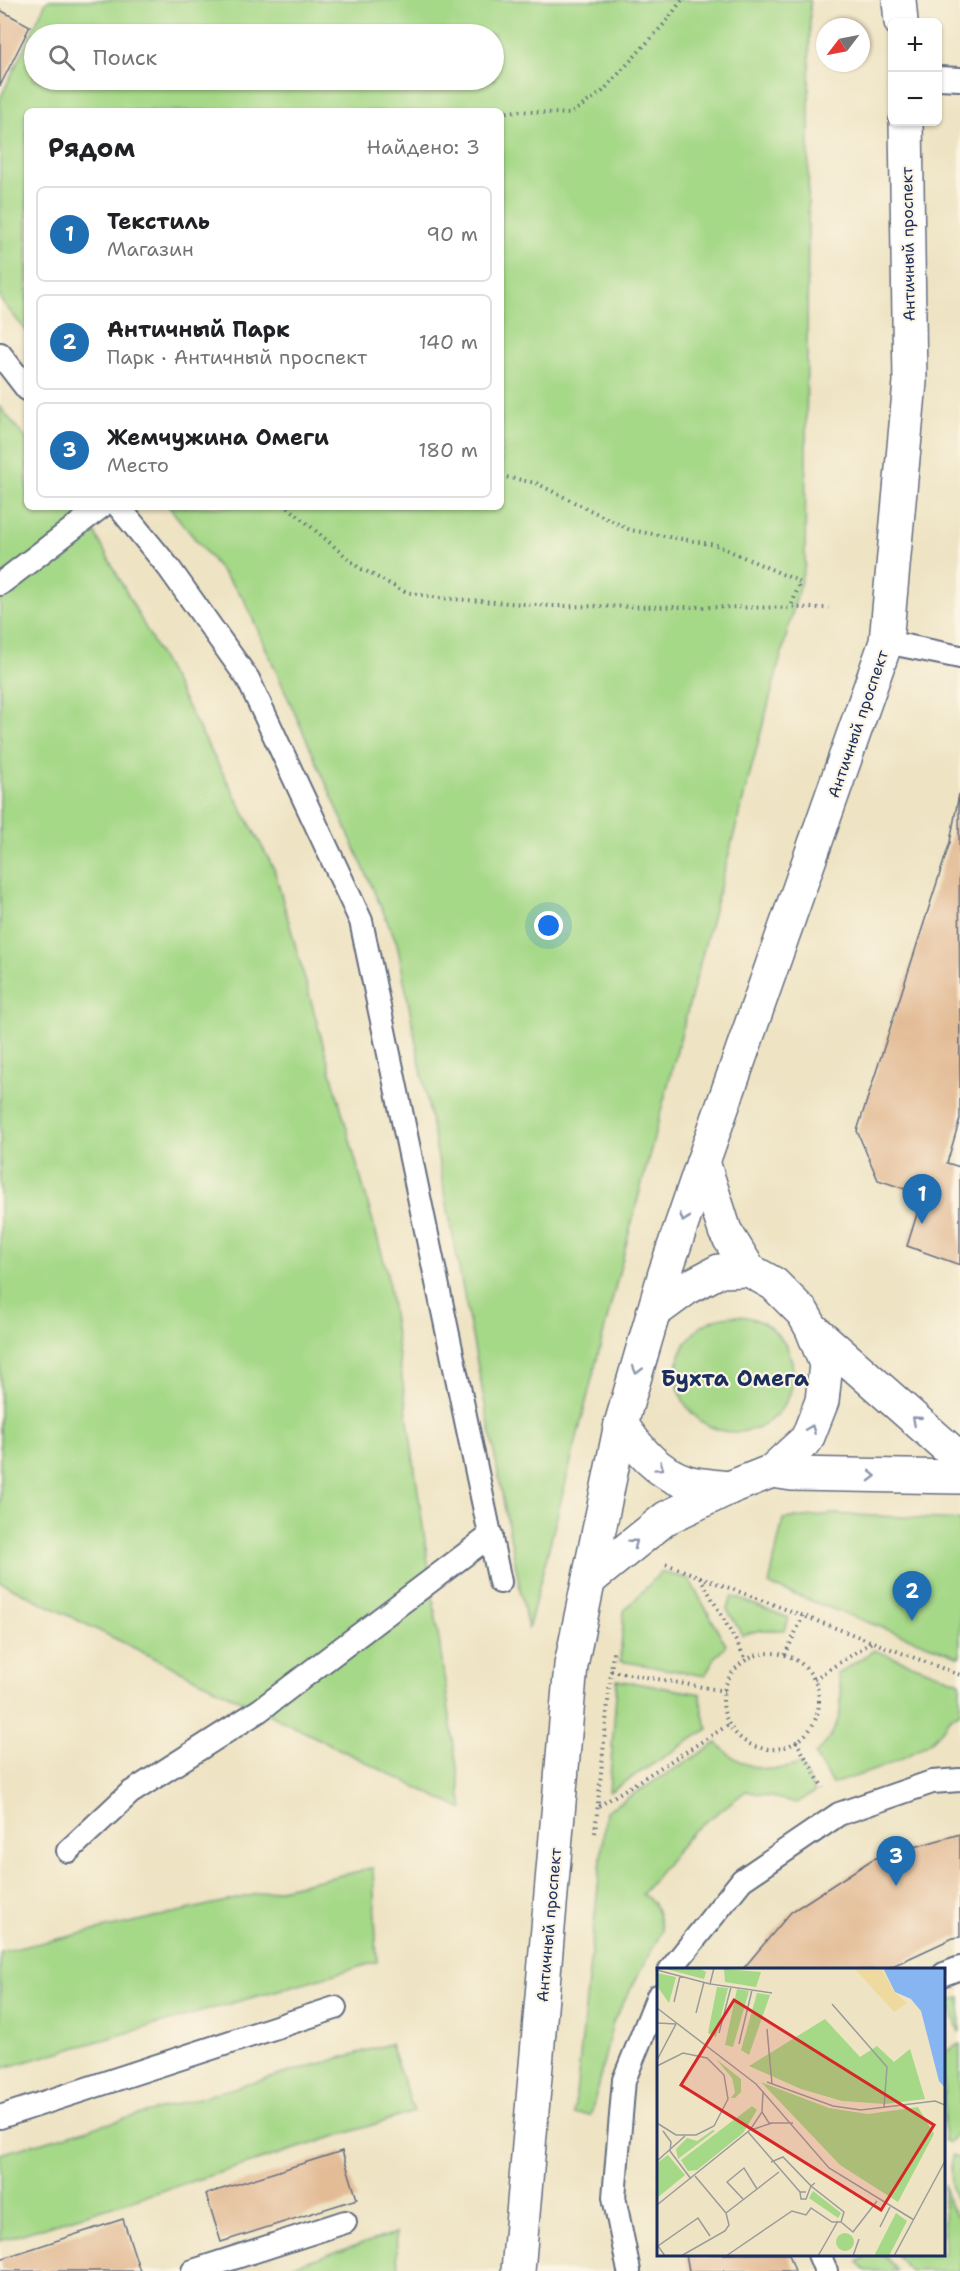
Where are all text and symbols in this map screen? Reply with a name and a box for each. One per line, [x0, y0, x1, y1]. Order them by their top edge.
north arrow [816, 18, 870, 72]
map controls [888, 18, 942, 126]
button: + [888, 18, 942, 72]
search box [24, 24, 504, 90]
icon: search [45, 41, 78, 74]
text: Поиск [93, 43, 157, 72]
button: − [888, 72, 942, 126]
text: Рядом [48, 130, 135, 165]
text: Найдено: 3 [367, 134, 480, 160]
street label: Античный проспект [896, 166, 920, 322]
text: Текстиль [107, 207, 210, 236]
text: 1 [65, 221, 74, 247]
text: 90 m [426, 221, 478, 247]
text: Магазин [107, 236, 194, 262]
text: Античный Парк [107, 315, 290, 344]
text: 2 [63, 329, 77, 355]
text: 140 m [419, 329, 478, 355]
text: Парк · Античный проспект [107, 344, 367, 370]
text: Жемчужина Омеги [107, 423, 329, 452]
text: 3 [63, 437, 77, 463]
text: 180 m [418, 437, 478, 463]
text: Место [107, 452, 169, 478]
street label: Античный проспект [823, 647, 893, 801]
your location [534, 911, 563, 940]
pin: 1 [902, 1174, 942, 1224]
one-way arrow [679, 1212, 691, 1223]
one-way arrow [632, 1364, 644, 1374]
district label: Бухта Омега [661, 1364, 809, 1393]
one-way arrow [912, 1416, 923, 1427]
one-way arrow [804, 1424, 816, 1435]
one-way arrow [654, 1460, 665, 1471]
one-way arrow [868, 1470, 877, 1482]
one-way arrow [627, 1539, 638, 1550]
pin: 2 [892, 1572, 932, 1621]
pin: 3 [876, 1836, 916, 1886]
street label: Античный проспект [532, 1846, 566, 2003]
inset map [657, 1968, 945, 2256]

